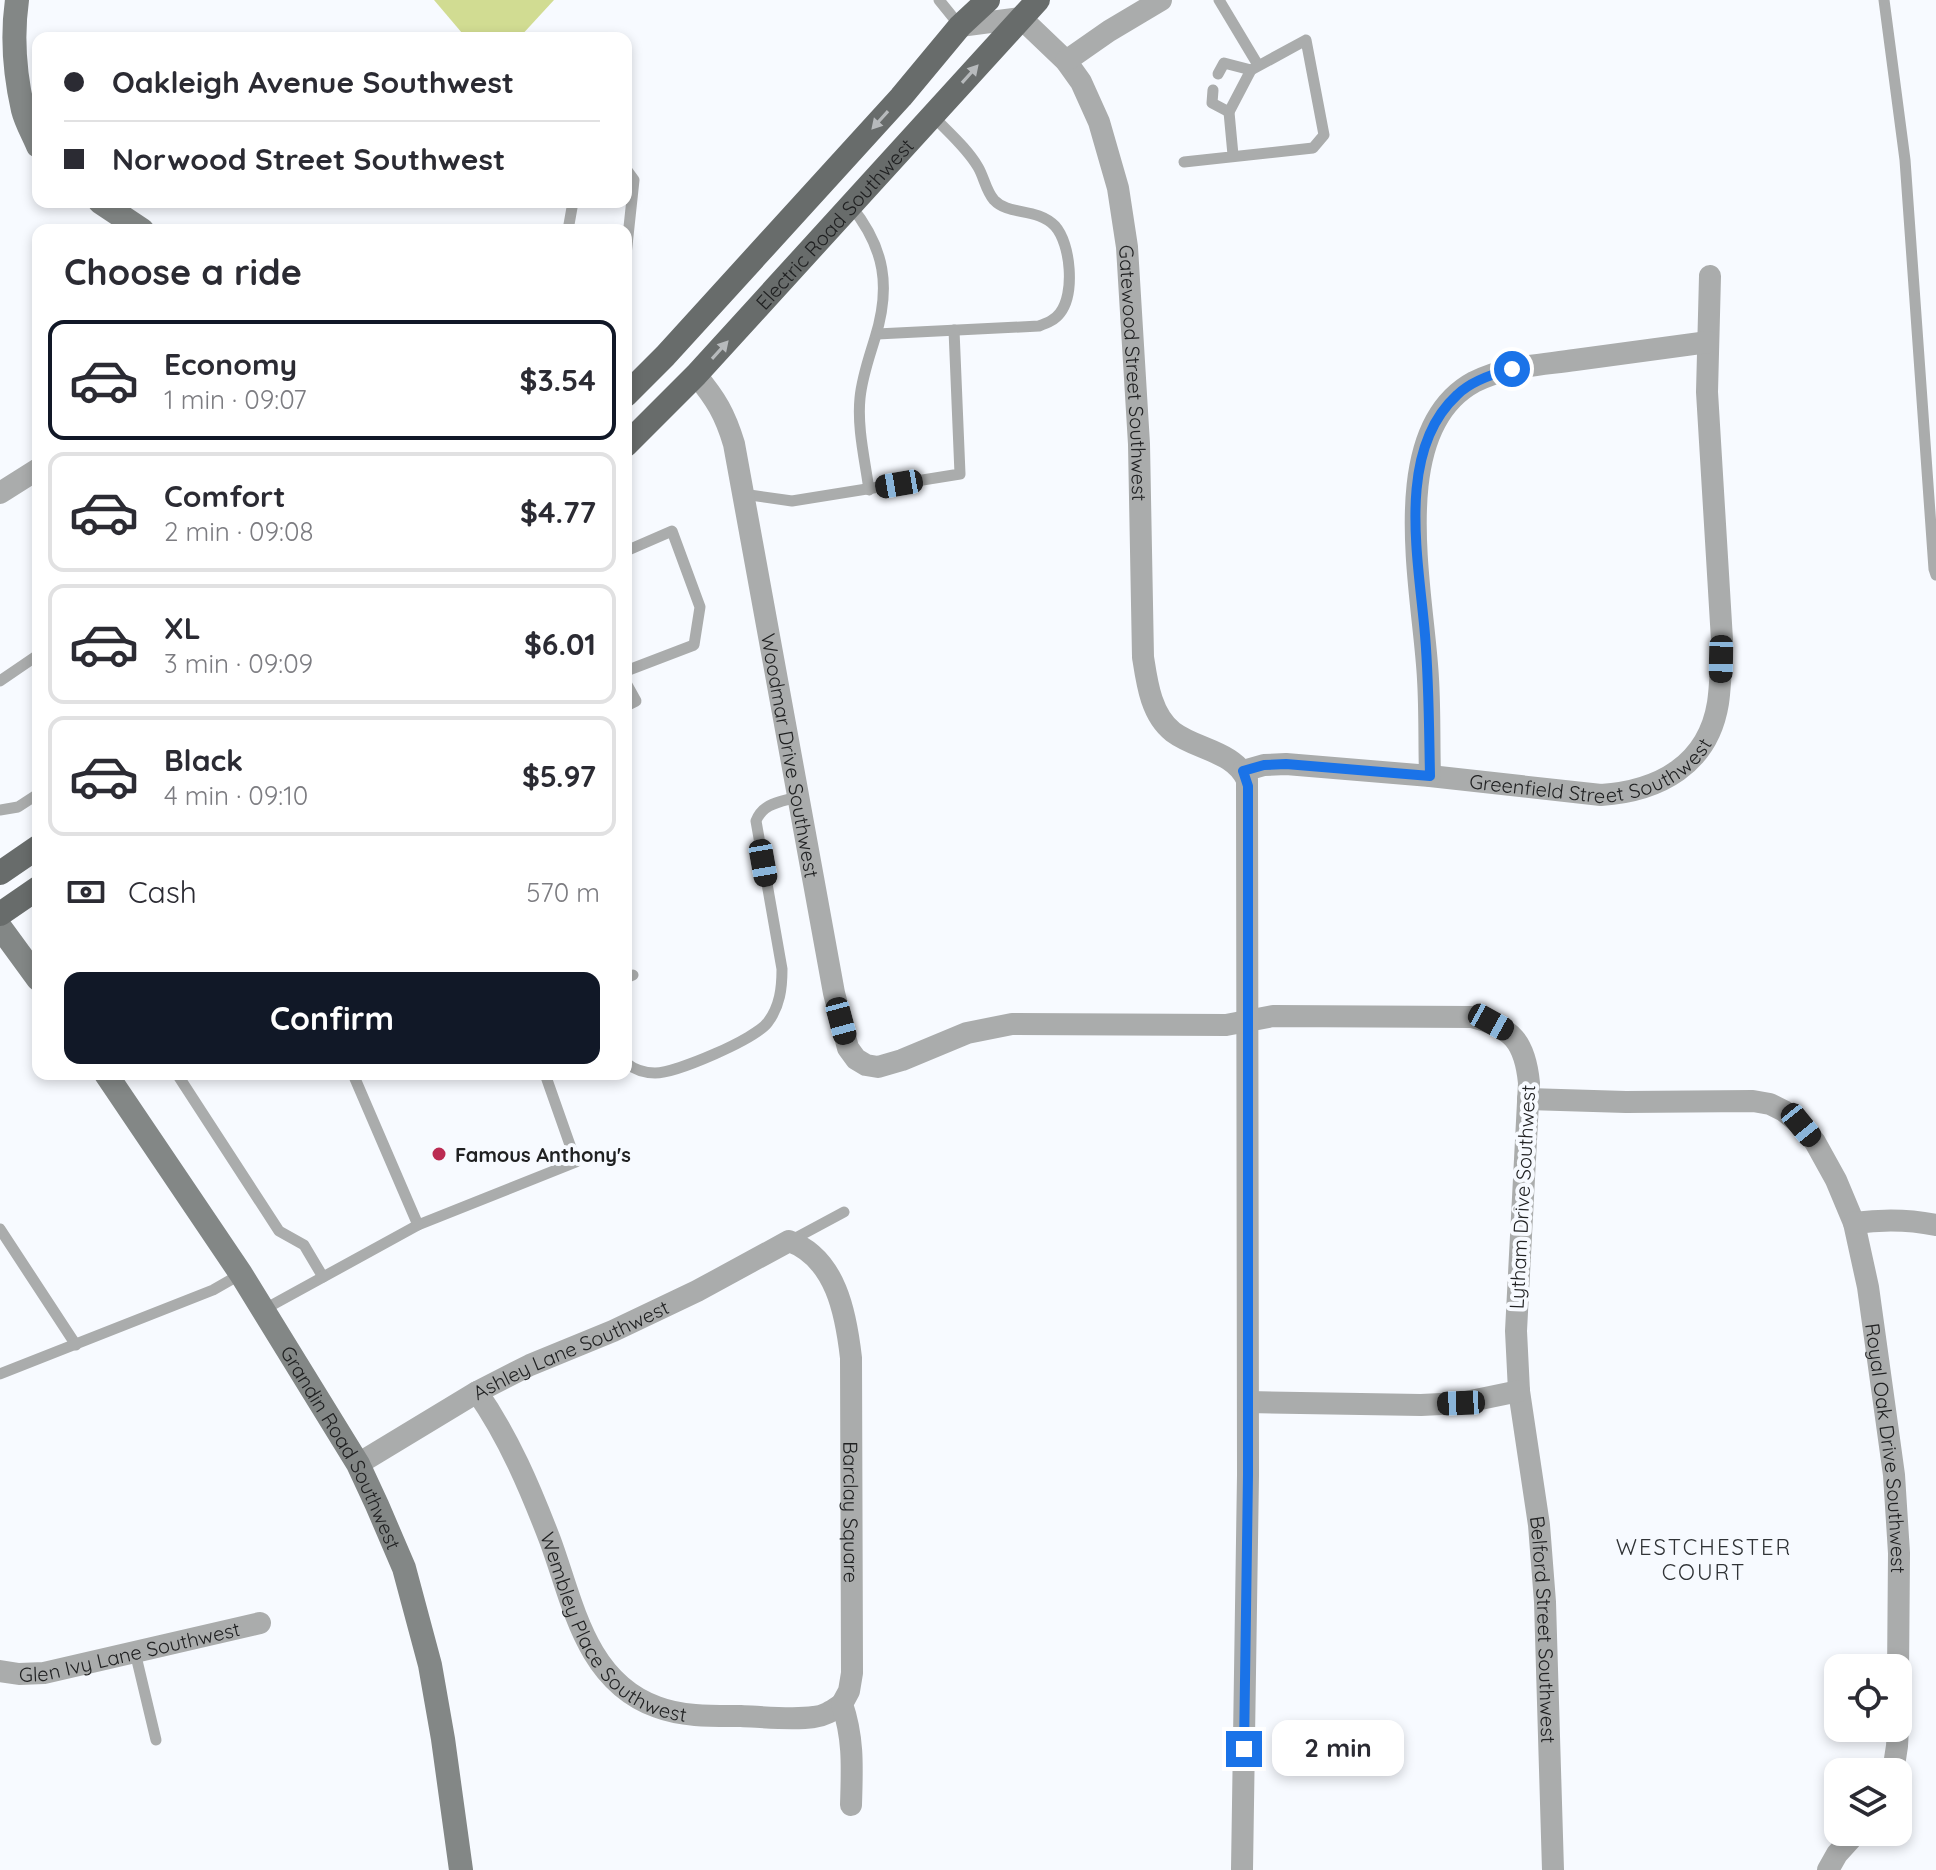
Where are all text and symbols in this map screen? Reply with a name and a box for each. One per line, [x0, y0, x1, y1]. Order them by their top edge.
text: Oakleigh Avenue Southwest [112, 63, 514, 101]
one-way arrow [961, 65, 979, 84]
one-way arrow [871, 110, 889, 129]
street label: Electric Road Southwest [750, 133, 919, 314]
text: Norwood Street Southwest [112, 140, 505, 178]
street label: Gatewood Street Southwest [1114, 244, 1153, 502]
text: Choose a ride [64, 249, 302, 294]
one-way arrow [710, 340, 728, 359]
icon: car [68, 344, 140, 416]
text: Economy [164, 345, 297, 383]
route start [1494, 351, 1530, 387]
text: $3.54 [520, 361, 596, 399]
text: 1 min · 09:07 [164, 383, 307, 416]
car [873, 468, 925, 500]
icon: car [68, 476, 140, 548]
text: Comfort [164, 477, 285, 515]
text: $4.77 [520, 493, 596, 531]
text: 2 min · 09:08 [164, 515, 313, 548]
icon: car [68, 608, 140, 680]
text: XL [164, 609, 201, 647]
text: $6.01 [524, 625, 596, 663]
street label: Woodmar Drive Southwest [756, 631, 825, 880]
car [1709, 635, 1733, 683]
text: 3 min · 09:09 [164, 647, 313, 680]
street label: Greenfield Street Southwest [1468, 733, 1716, 808]
icon: car [68, 740, 140, 812]
text: Black [164, 741, 243, 779]
text: $5.97 [522, 757, 596, 795]
text: 4 min · 09:10 [164, 779, 308, 812]
car [747, 837, 779, 889]
icon: cash [64, 870, 108, 914]
text: Cash [128, 873, 197, 911]
text: 570 m [526, 876, 600, 909]
button: Confirm [64, 972, 600, 1064]
car [823, 995, 859, 1047]
car [1464, 1000, 1518, 1044]
street label: Lytham Drive Southwest [1504, 1084, 1540, 1310]
car [1777, 1099, 1825, 1151]
place label: Famous Anthony's [455, 1142, 631, 1167]
marker: Famous Anthony's [430, 1145, 448, 1163]
street label: Ashley Lane Southwest [468, 1294, 673, 1405]
street label: Royal Oak Drive Southwest [1861, 1322, 1912, 1574]
street label: Grandin Road Southwest [276, 1341, 407, 1553]
car [1437, 1390, 1485, 1416]
street label: Barclay Square [839, 1441, 864, 1583]
street label: Belford Street Southwest [1525, 1514, 1562, 1744]
street label: Wembley Place Southwest [536, 1529, 689, 1727]
district label: WESTCHESTER COURT [1616, 1533, 1792, 1586]
street label: Glen Ivy Lane Southwest [18, 1616, 242, 1686]
map controls [1824, 1654, 1912, 1846]
button: locate [1824, 1654, 1912, 1742]
callout: 2 min [1272, 1721, 1404, 1777]
route end [1226, 1731, 1262, 1767]
text: 2 min [1304, 1731, 1372, 1764]
button: layers [1824, 1758, 1912, 1846]

